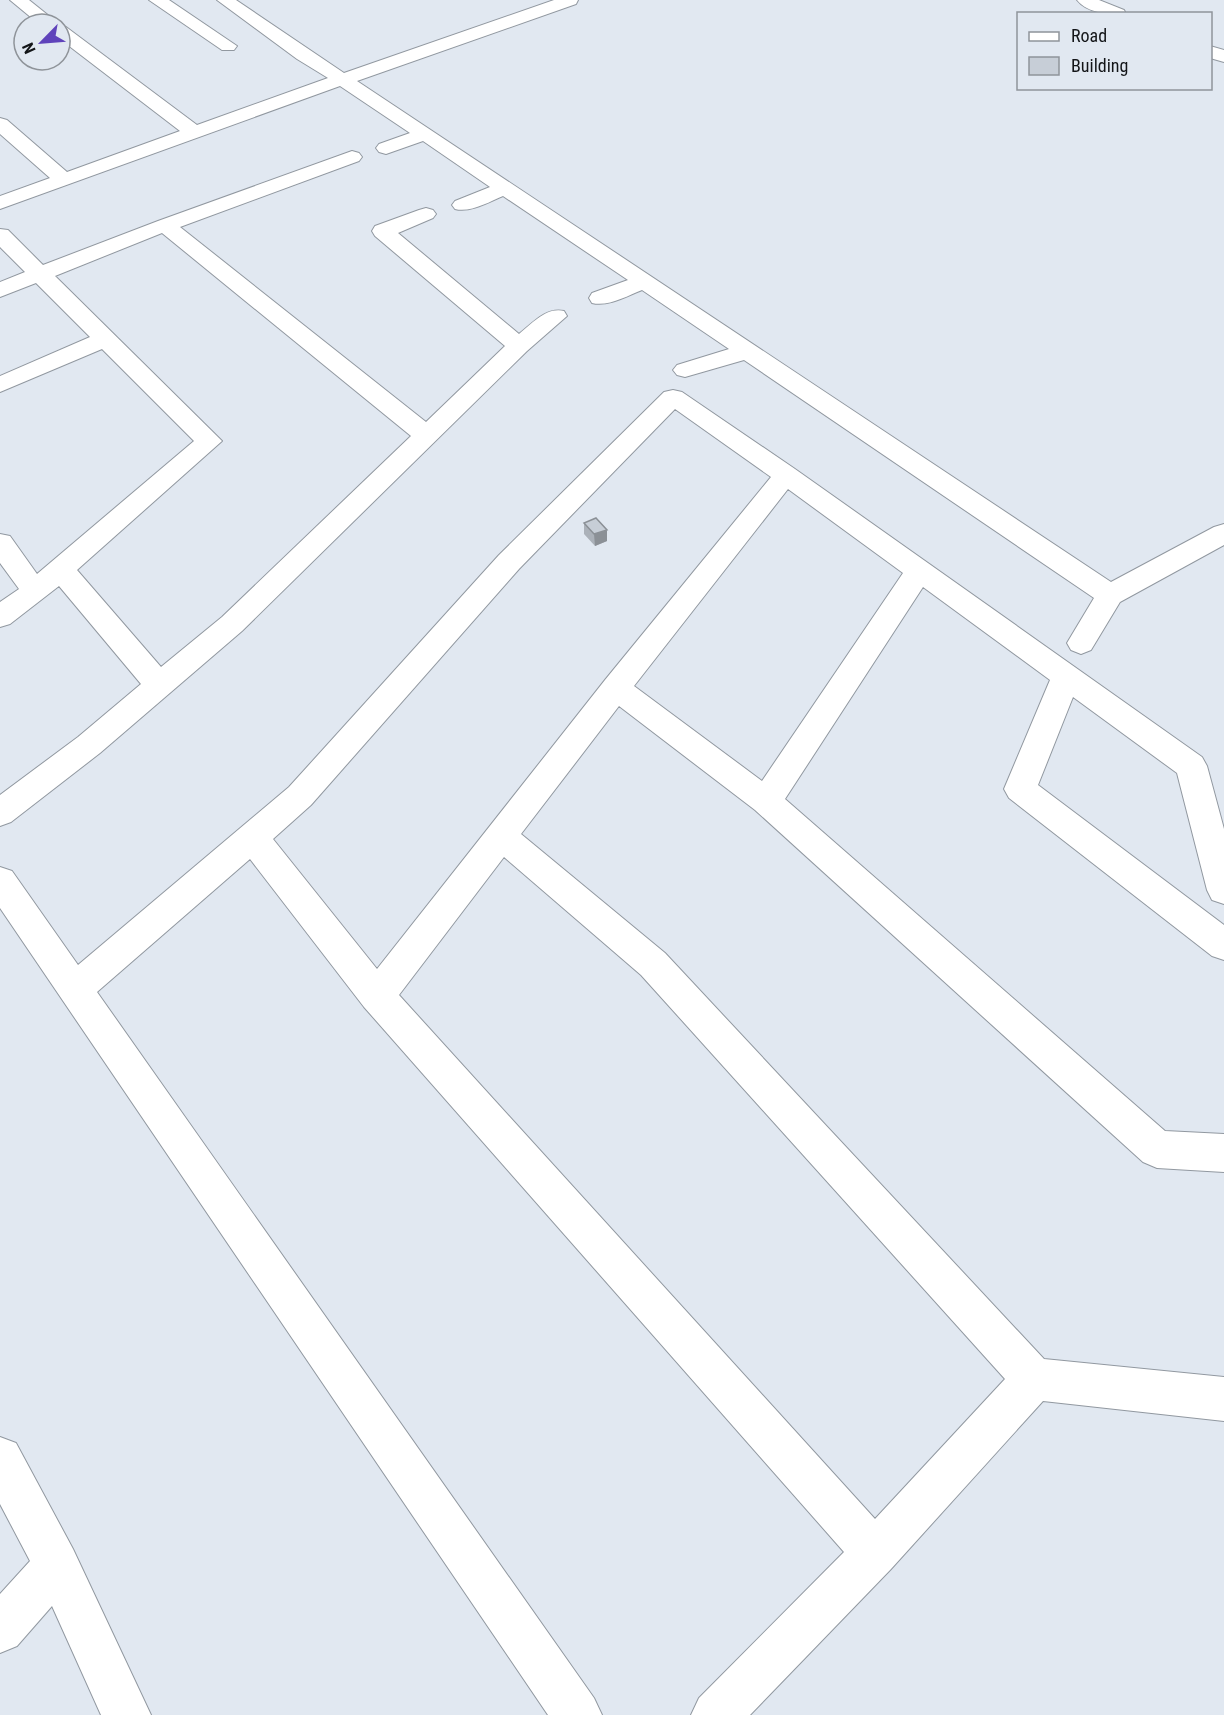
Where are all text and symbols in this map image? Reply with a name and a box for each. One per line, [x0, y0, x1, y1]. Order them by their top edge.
north arrow [12, 12, 72, 72]
legend [1017, 12, 1212, 90]
text: Road [1071, 25, 1107, 46]
text: N [18, 40, 40, 57]
text: Building [1071, 55, 1128, 76]

